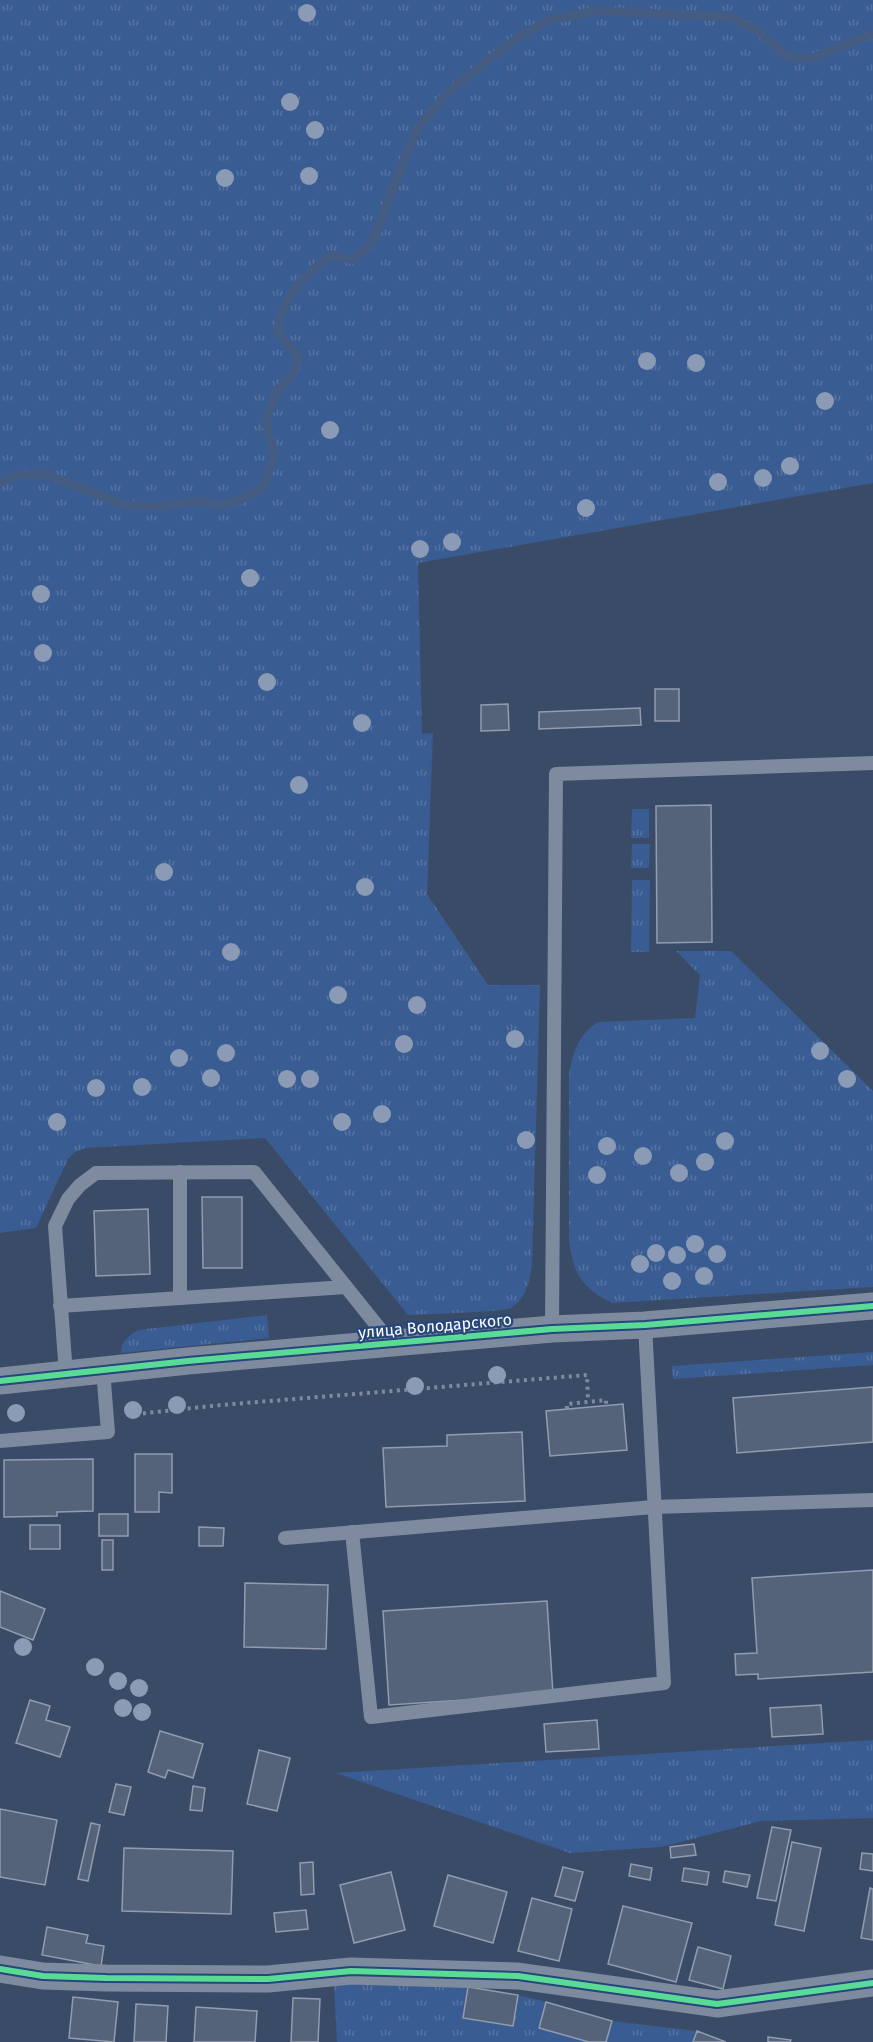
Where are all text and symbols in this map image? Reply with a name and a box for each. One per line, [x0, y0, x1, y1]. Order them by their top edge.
street label: улица Володарского [357, 1310, 513, 1342]

